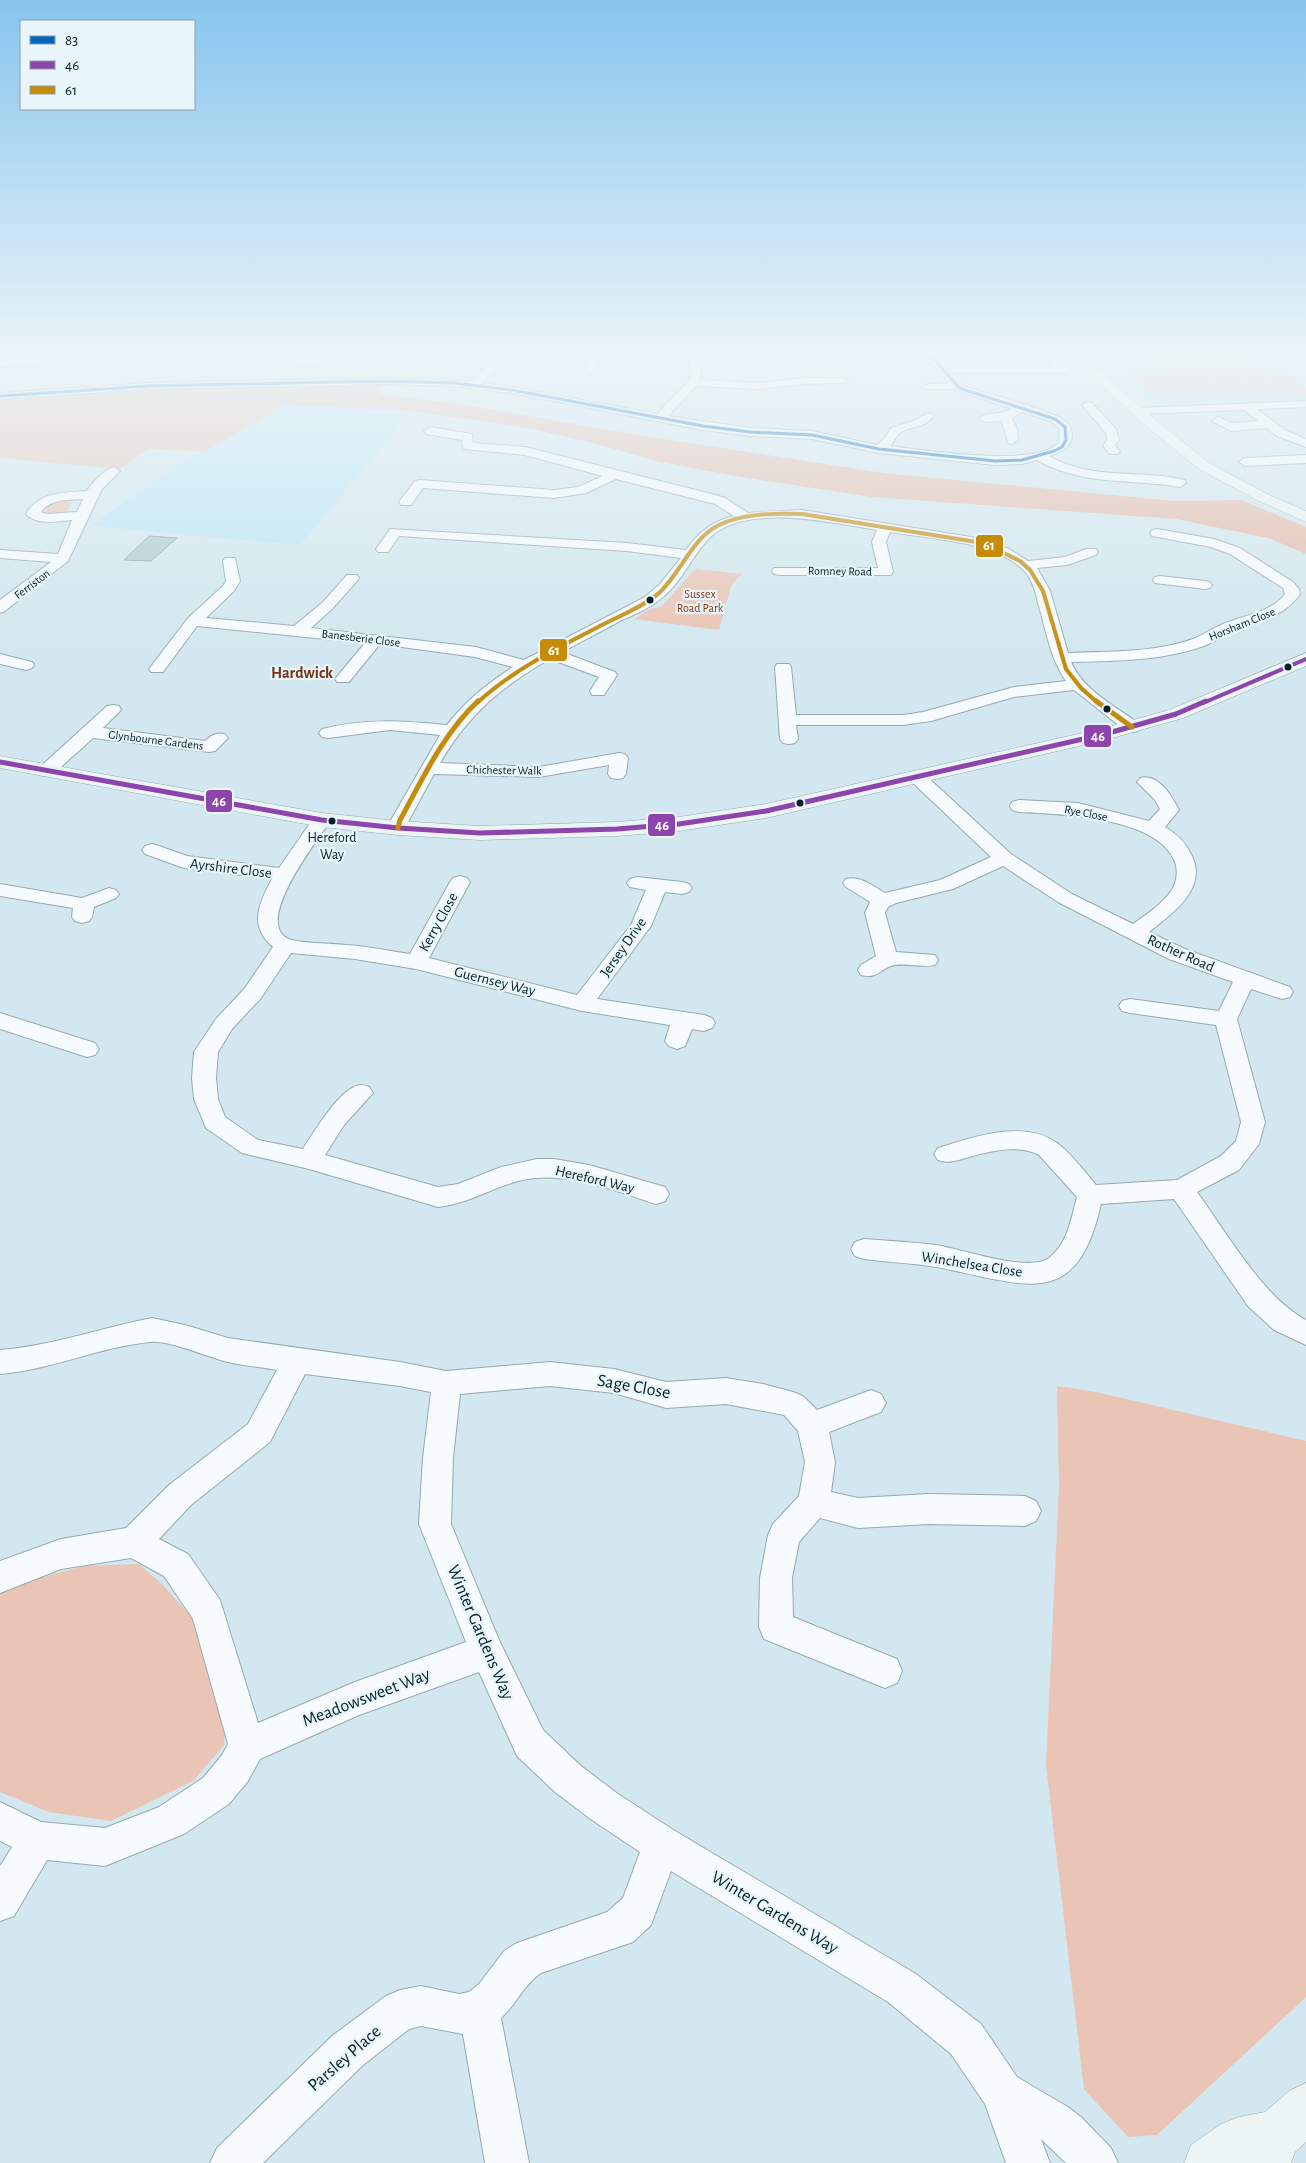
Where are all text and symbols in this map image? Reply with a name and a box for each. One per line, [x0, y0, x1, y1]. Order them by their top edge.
legend [20, 20, 195, 110]
text: 83 [65, 33, 78, 48]
text: 46 [65, 58, 79, 73]
text: 61 [65, 83, 77, 98]
line badge: 61 [975, 534, 1004, 558]
text: 61 [983, 539, 995, 553]
street label: Romney Road [808, 564, 872, 579]
street label: Ferriston [12, 567, 52, 601]
park label: Sussex Road Park [677, 588, 724, 614]
unlabelled marker [645, 595, 655, 605]
street label: Horsham Close [1207, 605, 1277, 643]
street label: Banesberie Close [321, 627, 401, 649]
line badge: 61 [539, 638, 568, 662]
text: 61 [548, 644, 560, 658]
unlabelled marker [1283, 662, 1293, 672]
district label: Hardwick [271, 665, 333, 681]
unlabelled marker [1102, 704, 1112, 714]
line badge: 46 [1083, 724, 1112, 748]
street label: Glynbourne Gardens [108, 728, 204, 753]
text: 46 [1091, 730, 1105, 744]
street label: Chichester Walk [466, 763, 542, 777]
line badge: 46 [205, 789, 233, 813]
text: 46 [212, 795, 226, 809]
unlabelled marker [795, 798, 805, 808]
street label: Rye Close [1063, 803, 1109, 824]
line badge: 46 [647, 813, 676, 837]
marker: Hereford Way [327, 816, 337, 826]
text: 46 [655, 819, 669, 833]
place label: Hereford Way [307, 831, 357, 862]
street label: Ayrshire Close [189, 856, 273, 881]
street label: Kerry Close [416, 890, 461, 954]
street label: Jersey Drive [598, 915, 649, 980]
street label: Rother Road [1145, 932, 1217, 975]
street label: Guernsey Way [453, 964, 537, 999]
street label: Hereford Way [554, 1163, 637, 1196]
street label: Winchelsea Close [920, 1249, 1024, 1280]
street label: Sage Close [596, 1372, 672, 1402]
street label: Winter Gardens Way [444, 1562, 517, 1703]
street label: Meadowsweet Way [300, 1665, 433, 1731]
street label: Winter Gardens Way [708, 1868, 841, 1958]
street label: Parsley Place [305, 2022, 385, 2095]

